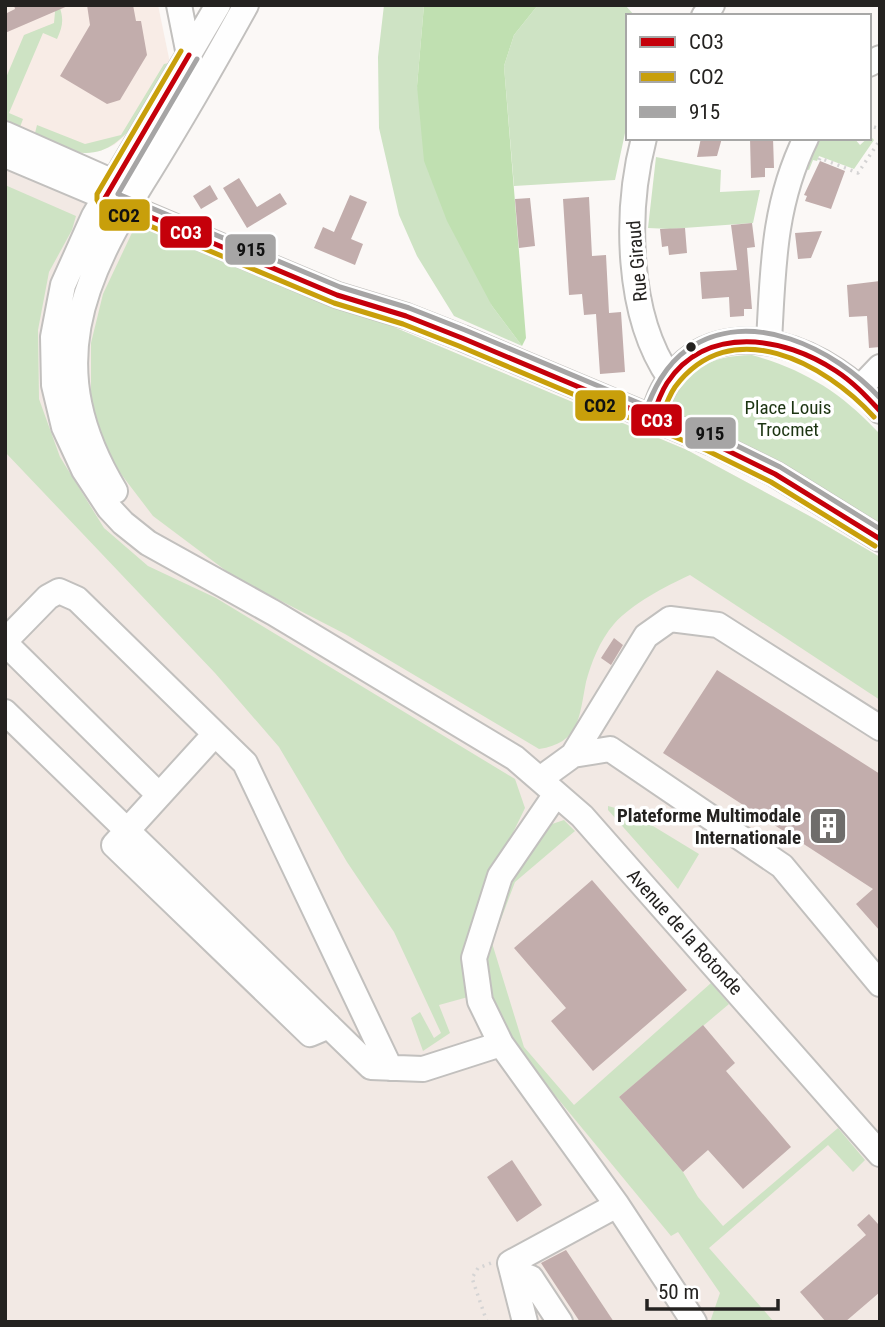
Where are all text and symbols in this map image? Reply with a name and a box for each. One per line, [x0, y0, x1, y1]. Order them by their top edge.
legend [626, 14, 871, 140]
text: CO3 [689, 30, 724, 54]
text: CO2 [689, 65, 724, 89]
text: 915 [689, 100, 720, 124]
line badge: CO2 [98, 198, 151, 232]
text: CO2 [108, 204, 140, 227]
line badge: CO3 [159, 215, 213, 249]
street label: Rue Giraud [622, 220, 652, 302]
text: CO3 [170, 221, 202, 244]
line badge: 915 [224, 233, 277, 266]
text: 915 [237, 238, 265, 261]
unlabelled marker [684, 340, 698, 354]
line badge: CO2 [574, 389, 627, 422]
text: CO2 [584, 394, 616, 417]
park label: Place Louis Trocmet [745, 396, 831, 441]
line badge: CO3 [630, 403, 683, 437]
text: CO3 [641, 409, 673, 432]
line badge: 915 [684, 416, 737, 450]
text: 915 [696, 422, 724, 445]
place label: Plateforme Multimodale Internationale [617, 804, 801, 849]
building icon: Plateforme Multimodale Internationale [807, 805, 849, 847]
street label: Avenue de la Rotonde [622, 864, 748, 1000]
scale bar [647, 1268, 778, 1312]
text: 50 m [658, 1280, 699, 1304]

